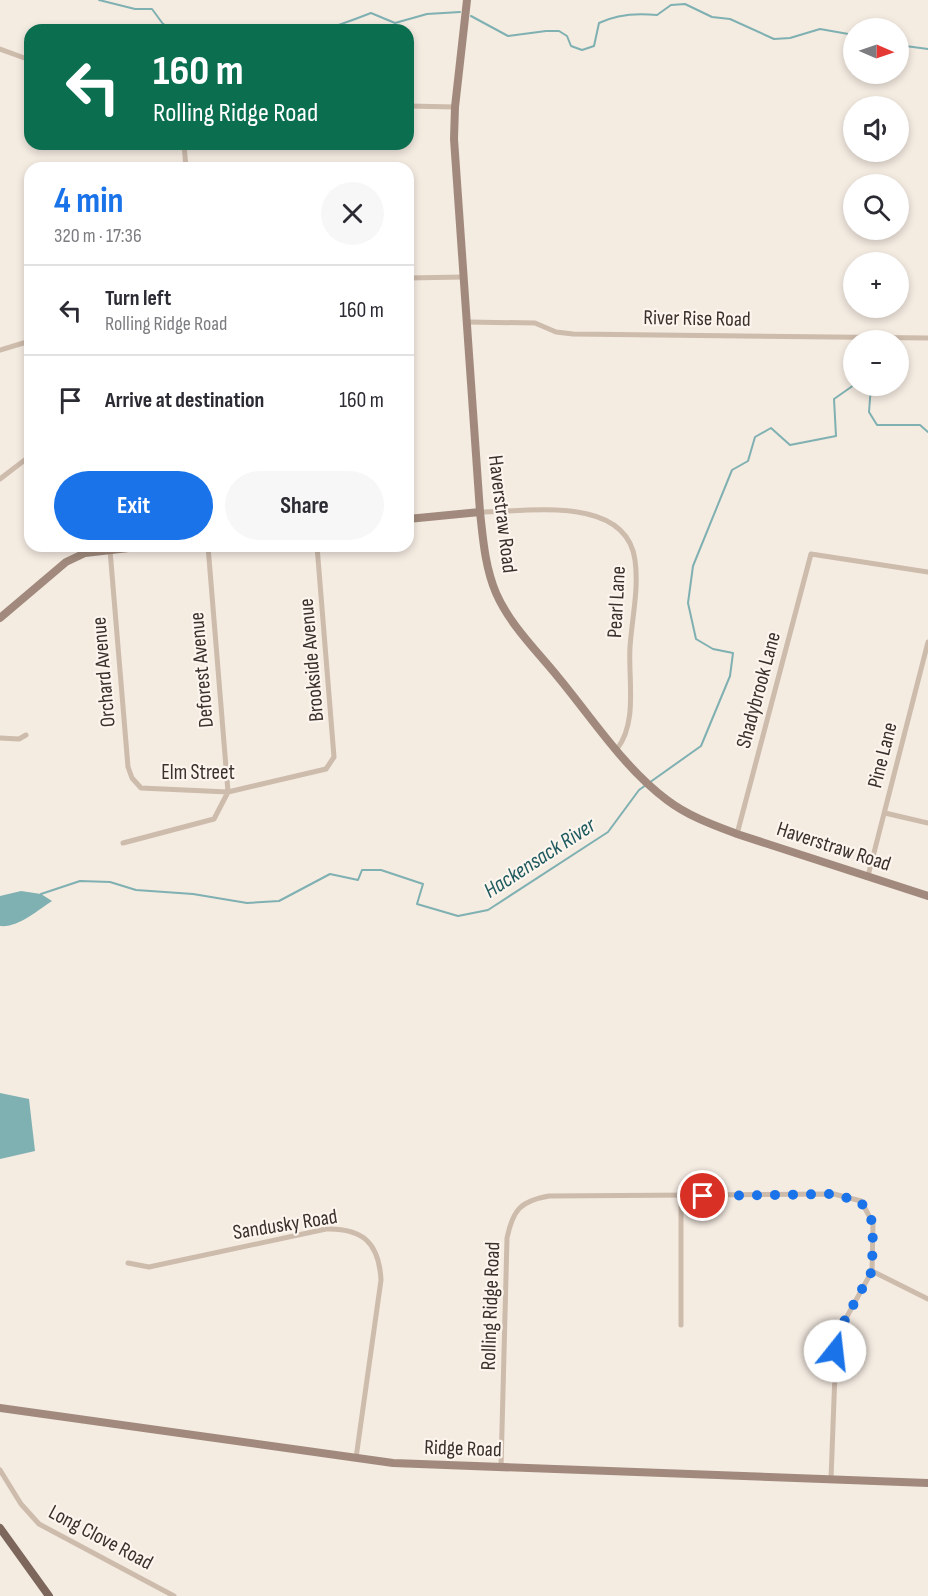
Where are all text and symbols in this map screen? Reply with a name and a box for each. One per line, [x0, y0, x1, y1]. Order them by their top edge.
north arrow [843, 18, 909, 84]
map controls [843, 18, 909, 396]
text: 160 m [153, 46, 244, 97]
icon: left [54, 48, 132, 126]
button: sound [843, 96, 909, 162]
text: Rolling Ridge Road [153, 97, 318, 129]
button: search [843, 174, 909, 240]
text: 4 min [54, 180, 124, 223]
button: close [321, 182, 384, 245]
text: 320 m · 17:36 [54, 224, 142, 248]
button: + [843, 252, 909, 318]
text: Turn left [105, 285, 171, 312]
icon: left [54, 294, 87, 327]
text: 160 m [339, 297, 384, 324]
street label: River Rise Road [643, 305, 751, 332]
text: Rolling Ridge Road [105, 312, 227, 336]
button: − [843, 330, 909, 396]
icon: arrive [54, 384, 87, 417]
text: Arrive at destination [105, 387, 264, 414]
text: 160 m [339, 387, 384, 414]
street label: Haverstraw Road [483, 454, 522, 574]
button: Exit [54, 471, 213, 540]
button: Share [225, 471, 384, 540]
street label: Pearl Lane [602, 565, 631, 639]
street label: Brookside Avenue [294, 597, 329, 723]
street label: Deforest Avenue [184, 611, 219, 729]
street label: Orchard Avenue [86, 616, 121, 728]
street label: Shadybrook Lane [731, 629, 786, 751]
street label: Pine Lane [862, 720, 903, 791]
street label: Elm Street [161, 760, 235, 785]
water label: Hackensack River [479, 812, 601, 904]
street label: Haverstraw Road [774, 816, 894, 877]
pin [677, 1170, 728, 1221]
icon: arrive [686, 1179, 719, 1212]
street label: Sandusky Road [231, 1204, 339, 1245]
street label: Rolling Ridge Road [476, 1241, 505, 1371]
position arrow [803, 1319, 867, 1383]
street label: Ridge Road [424, 1435, 502, 1462]
street label: Long Clove Road [44, 1500, 157, 1575]

